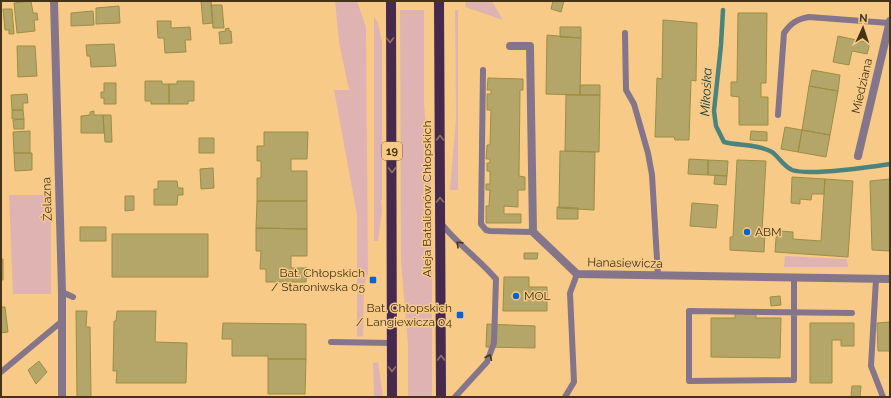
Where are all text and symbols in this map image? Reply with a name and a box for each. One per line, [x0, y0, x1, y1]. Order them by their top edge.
north arrow [843, 8, 883, 48]
text: N [859, 12, 868, 25]
one-way arrow [386, 37, 395, 43]
street label: Miedziana [849, 57, 875, 115]
water label: Mikośka [697, 67, 715, 117]
street label: Aleja Batalionów Chłopskich [420, 121, 434, 277]
one-way arrow [436, 135, 444, 141]
road number: 19 [382, 142, 402, 160]
one-way arrow [388, 167, 396, 173]
street label: Żelazna [39, 177, 55, 221]
one-way arrow [436, 197, 444, 203]
place label: ABM [755, 225, 782, 239]
marker: ABM [742, 227, 752, 237]
one-way arrow [456, 241, 464, 249]
street label: Hanasiewicza [587, 255, 663, 271]
place label: Bat. Chłopskich / Staroniwska 05 [271, 266, 365, 294]
marker: Bat. Chłopskich / Staroniwska 05 [368, 275, 378, 285]
place label: MOL [524, 289, 551, 303]
marker: MOL [511, 291, 521, 301]
place label: Bat. Chłopskich / Langiewicza 04 [356, 301, 452, 329]
marker: Bat. Chłopskich / Langiewicza 04 [455, 310, 465, 320]
one-way arrow [484, 353, 492, 361]
one-way arrow [437, 355, 445, 361]
one-way arrow [388, 366, 396, 372]

